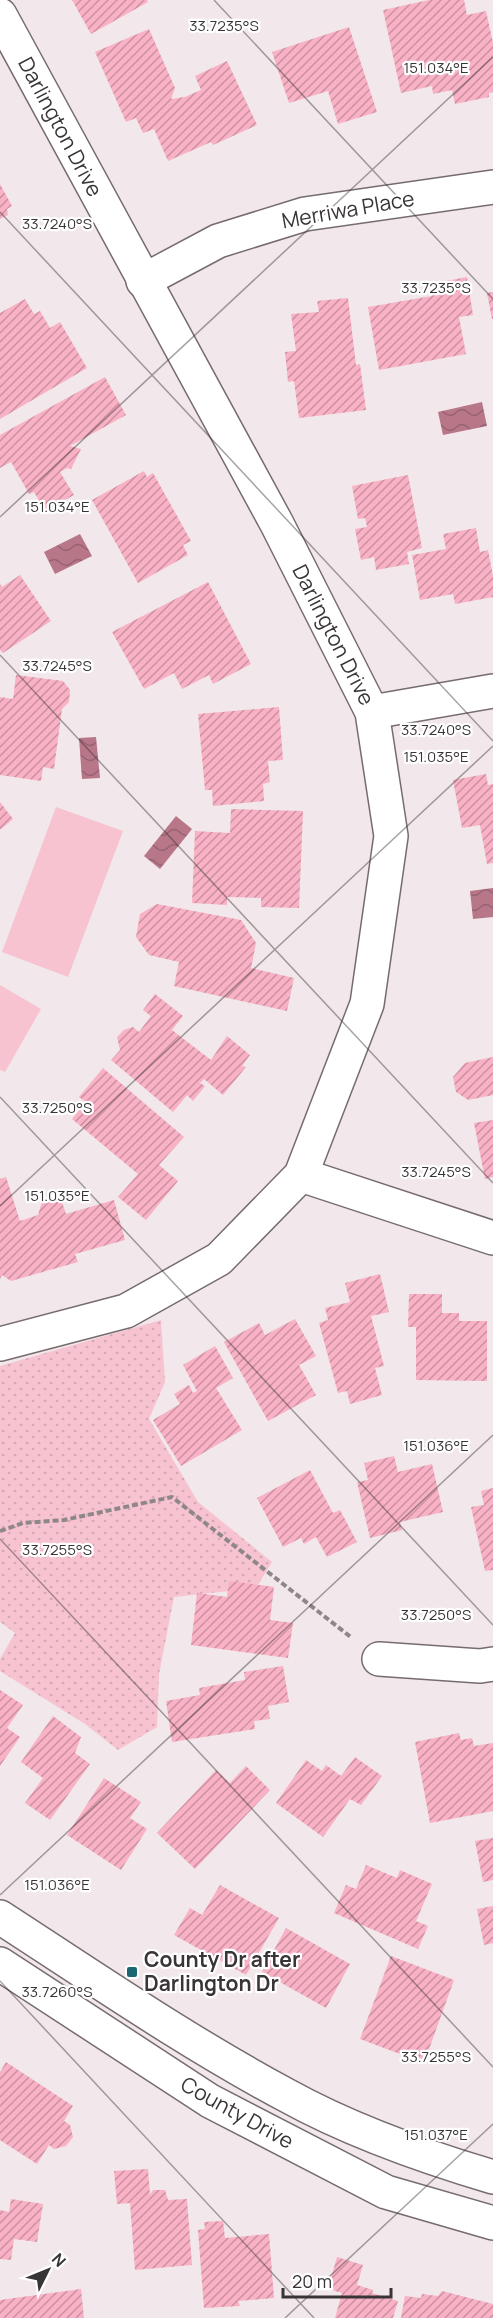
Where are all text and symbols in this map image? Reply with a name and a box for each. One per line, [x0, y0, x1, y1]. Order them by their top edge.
text: 33.7235°S [189, 15, 259, 36]
street label: Darlington Drive [12, 52, 109, 201]
text: 151.034°E [403, 57, 469, 78]
street label: Merriwa Place [279, 184, 416, 234]
text: 33.7240°S [22, 213, 92, 234]
text: 33.7235°S [401, 277, 471, 298]
text: 151.034°E [24, 496, 90, 517]
street label: Darlington Drive [286, 559, 381, 710]
text: 33.7245°S [22, 655, 92, 676]
text: 33.7240°S [401, 719, 471, 740]
text: 151.035°E [404, 746, 468, 767]
text: 33.7250°S [22, 1097, 92, 1118]
text: 33.7245°S [401, 1161, 471, 1182]
text: 151.035°E [25, 1185, 89, 1206]
text: 151.036°E [403, 1435, 469, 1456]
text: 33.7255°S [22, 1539, 92, 1560]
text: 33.7250°S [401, 1604, 471, 1625]
text: 151.036°E [24, 1874, 90, 1895]
place label: County Dr after Darlington Dr [144, 1945, 300, 1997]
marker: County Dr after Darlington Dr [125, 1965, 139, 1979]
text: 33.7260°S [22, 1981, 92, 2002]
text: 33.7255°S [401, 2046, 471, 2067]
street label: County Drive [176, 2070, 299, 2155]
text: 151.037°E [404, 2124, 468, 2145]
north arrow [18, 2240, 78, 2300]
text: N [47, 2248, 71, 2271]
scale bar [283, 2261, 391, 2299]
text: 20 m [292, 2269, 332, 2293]

